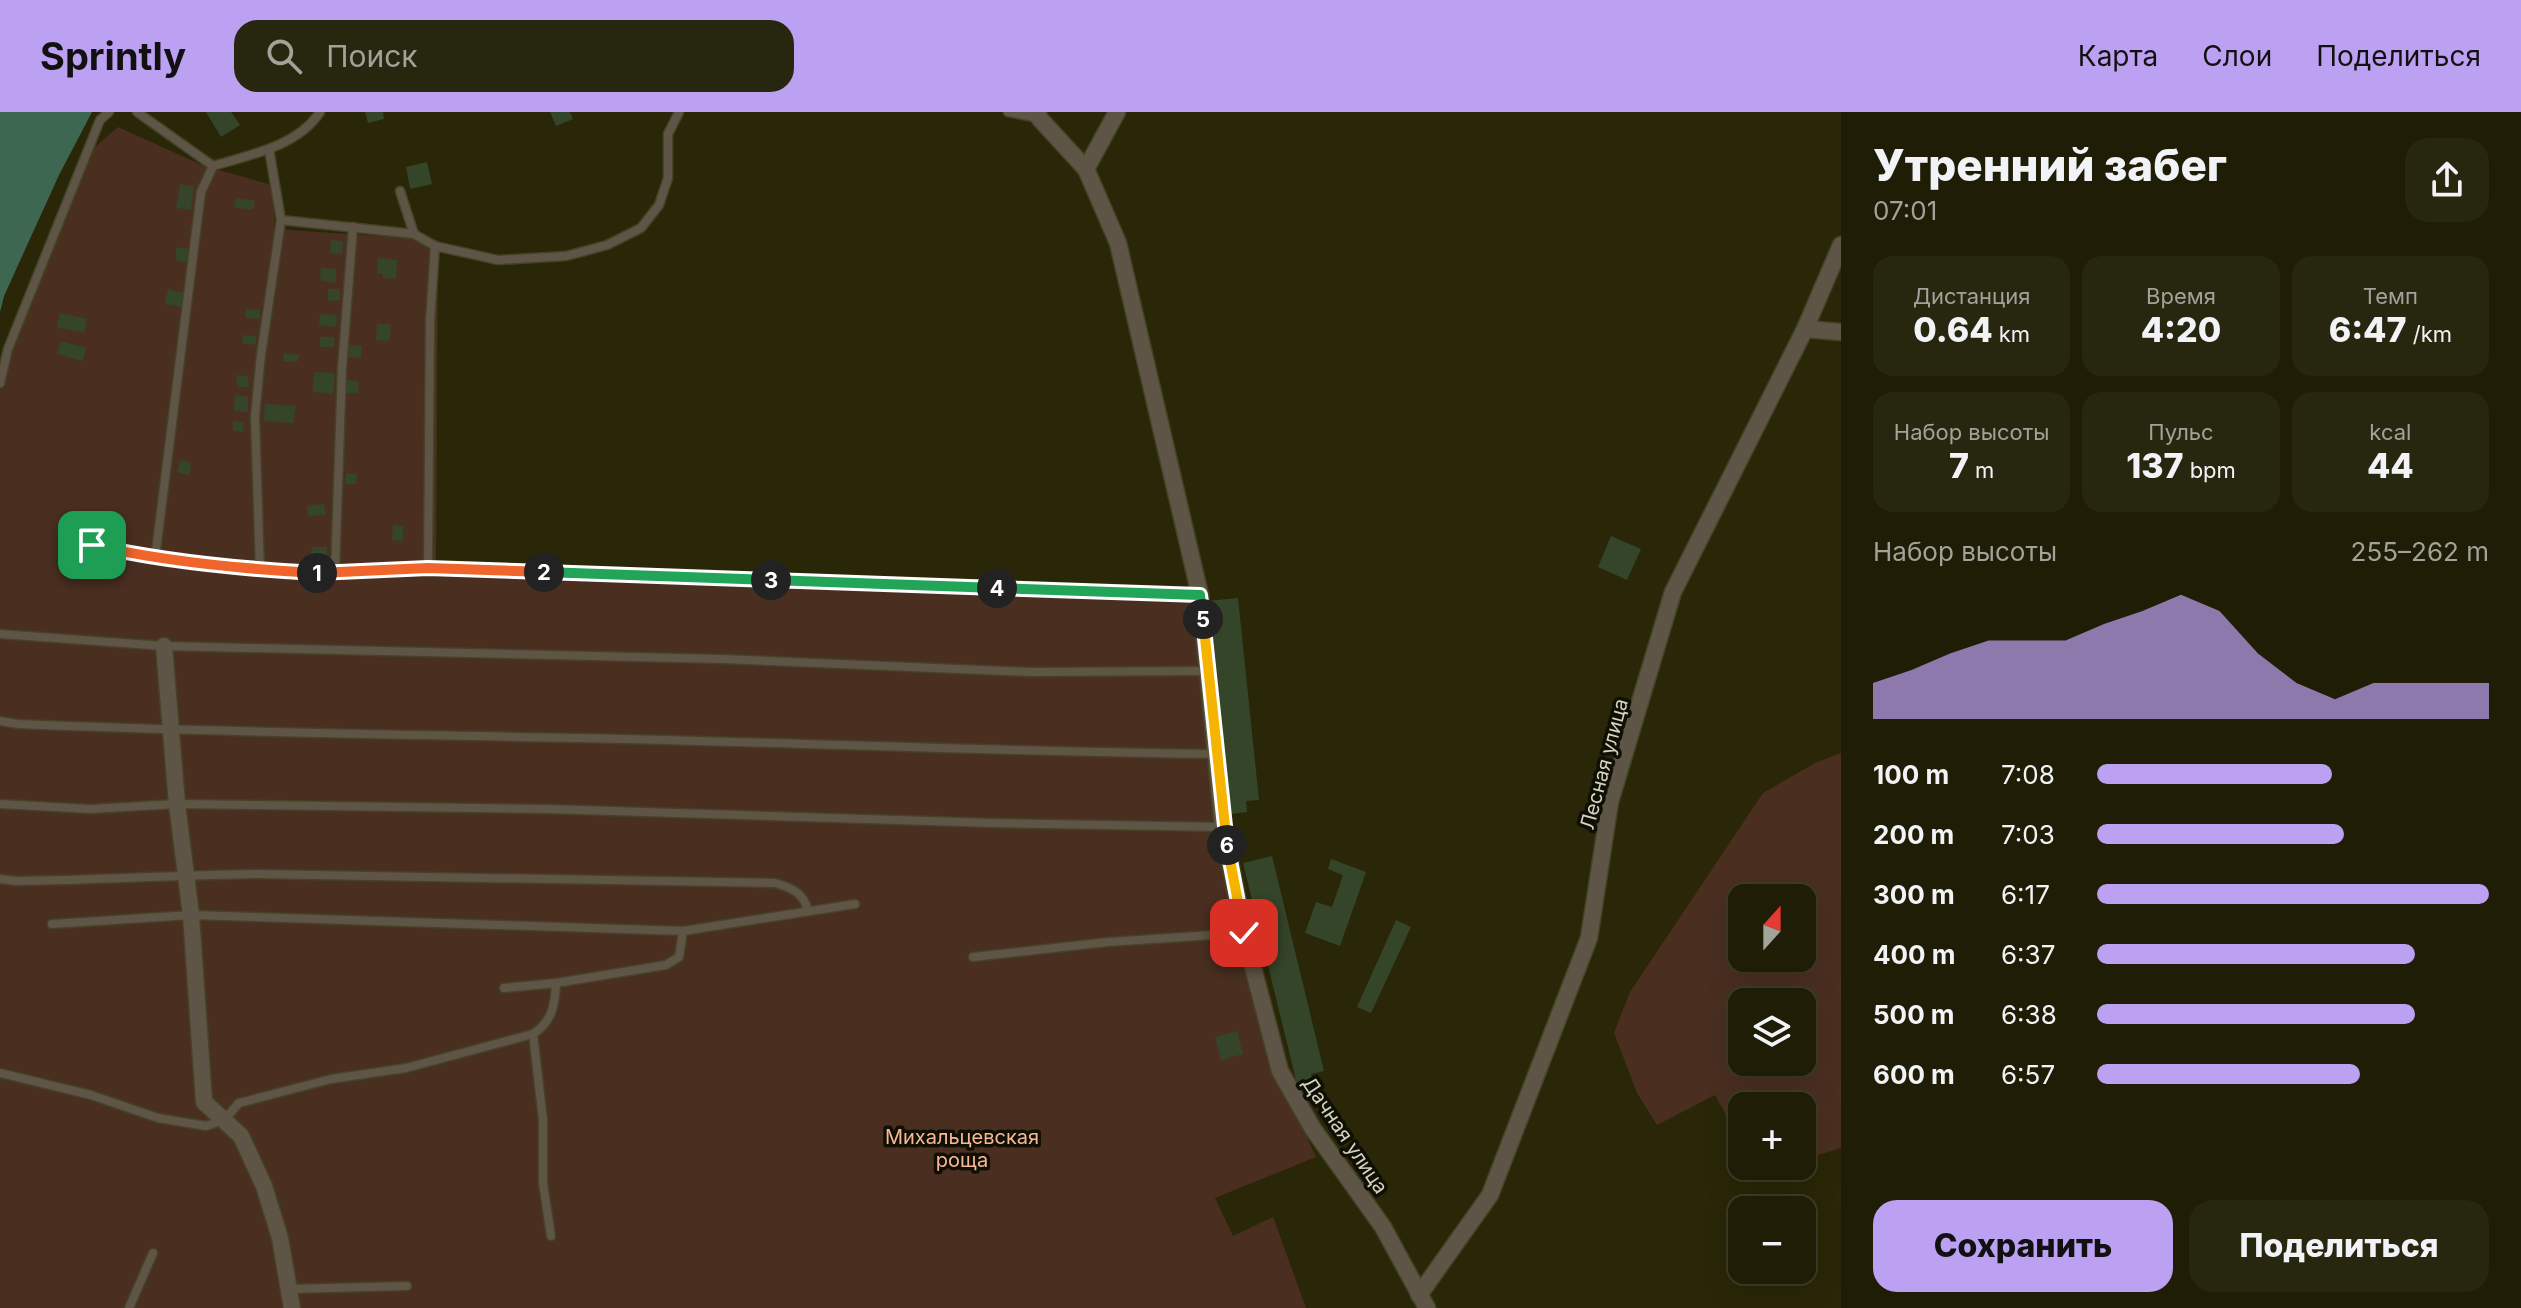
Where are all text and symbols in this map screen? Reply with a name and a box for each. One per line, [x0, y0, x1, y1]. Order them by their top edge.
search box [234, 20, 794, 92]
text: Sprintly [40, 33, 186, 79]
icon: search [262, 34, 306, 78]
text: Поиск [326, 38, 418, 74]
text: Карта [2078, 39, 2158, 73]
text: Слои [2202, 39, 2272, 73]
text: Поделиться [2316, 39, 2481, 73]
text: Утренний забег [1873, 138, 2227, 192]
button: share [2405, 138, 2489, 222]
text: 07:01 [1873, 195, 1937, 226]
text: Дистанция [1913, 283, 2030, 309]
text: Время [2146, 283, 2216, 309]
text: Темп [2363, 283, 2418, 309]
text: 0.64 [1913, 309, 1993, 350]
text: 4:20 [2141, 309, 2221, 350]
text: 6:47 [2329, 309, 2407, 350]
text: km [1993, 321, 2030, 347]
text: /km [2407, 321, 2452, 347]
text: Набор высоты [1894, 419, 2050, 445]
text: Пульс [2148, 419, 2214, 445]
text: kcal [2369, 419, 2411, 445]
text: 7 [1949, 445, 1969, 486]
text: 137 [2126, 445, 2183, 486]
text: 44 [2367, 445, 2414, 486]
text: m [1969, 457, 1994, 483]
text: bpm [2183, 457, 2236, 483]
pin [58, 511, 126, 579]
icon: arrive [70, 523, 114, 567]
text: Набор высоты [1873, 536, 2057, 567]
text: 255–262 m [2351, 536, 2489, 567]
pin: 2 [524, 552, 564, 592]
pin: 1 [297, 553, 337, 593]
text: 2 [537, 559, 551, 585]
text: 1 [312, 560, 322, 586]
pin: 3 [751, 560, 791, 600]
text: 3 [764, 567, 778, 593]
pin: 4 [977, 568, 1017, 608]
text: 4 [990, 575, 1004, 601]
pin: 5 [1183, 599, 1223, 639]
text: 5 [1196, 606, 1210, 632]
street label: Лесная улица [1575, 696, 1633, 832]
text: 100 m [1873, 759, 1949, 790]
text: 7:08 [2001, 759, 2055, 790]
text: 200 m [1873, 819, 1954, 850]
text: 7:03 [2001, 819, 2055, 850]
pin: 6 [1207, 825, 1247, 865]
text: 6 [1220, 832, 1234, 858]
text: 300 m [1873, 879, 1955, 910]
text: 6:17 [2001, 879, 2050, 910]
north arrow [1728, 884, 1816, 972]
map controls [1728, 884, 1816, 1284]
pin [1210, 899, 1278, 967]
icon: check [1222, 911, 1266, 955]
text: 400 m [1873, 939, 1956, 970]
text: 6:37 [2001, 939, 2055, 970]
button: layers [1728, 988, 1816, 1076]
text: 500 m [1873, 999, 1955, 1030]
text: 6:38 [2001, 999, 2057, 1030]
text: 600 m [1873, 1059, 1955, 1090]
text: 6:57 [2001, 1059, 2055, 1090]
street label: Дачная улица [1297, 1072, 1393, 1198]
button: + [1728, 1092, 1816, 1180]
park label: Михальцевская роща [885, 1125, 1039, 1172]
button: − [1728, 1196, 1816, 1284]
button: Сохранить [1873, 1200, 2173, 1292]
button: Поделиться [2189, 1200, 2489, 1292]

